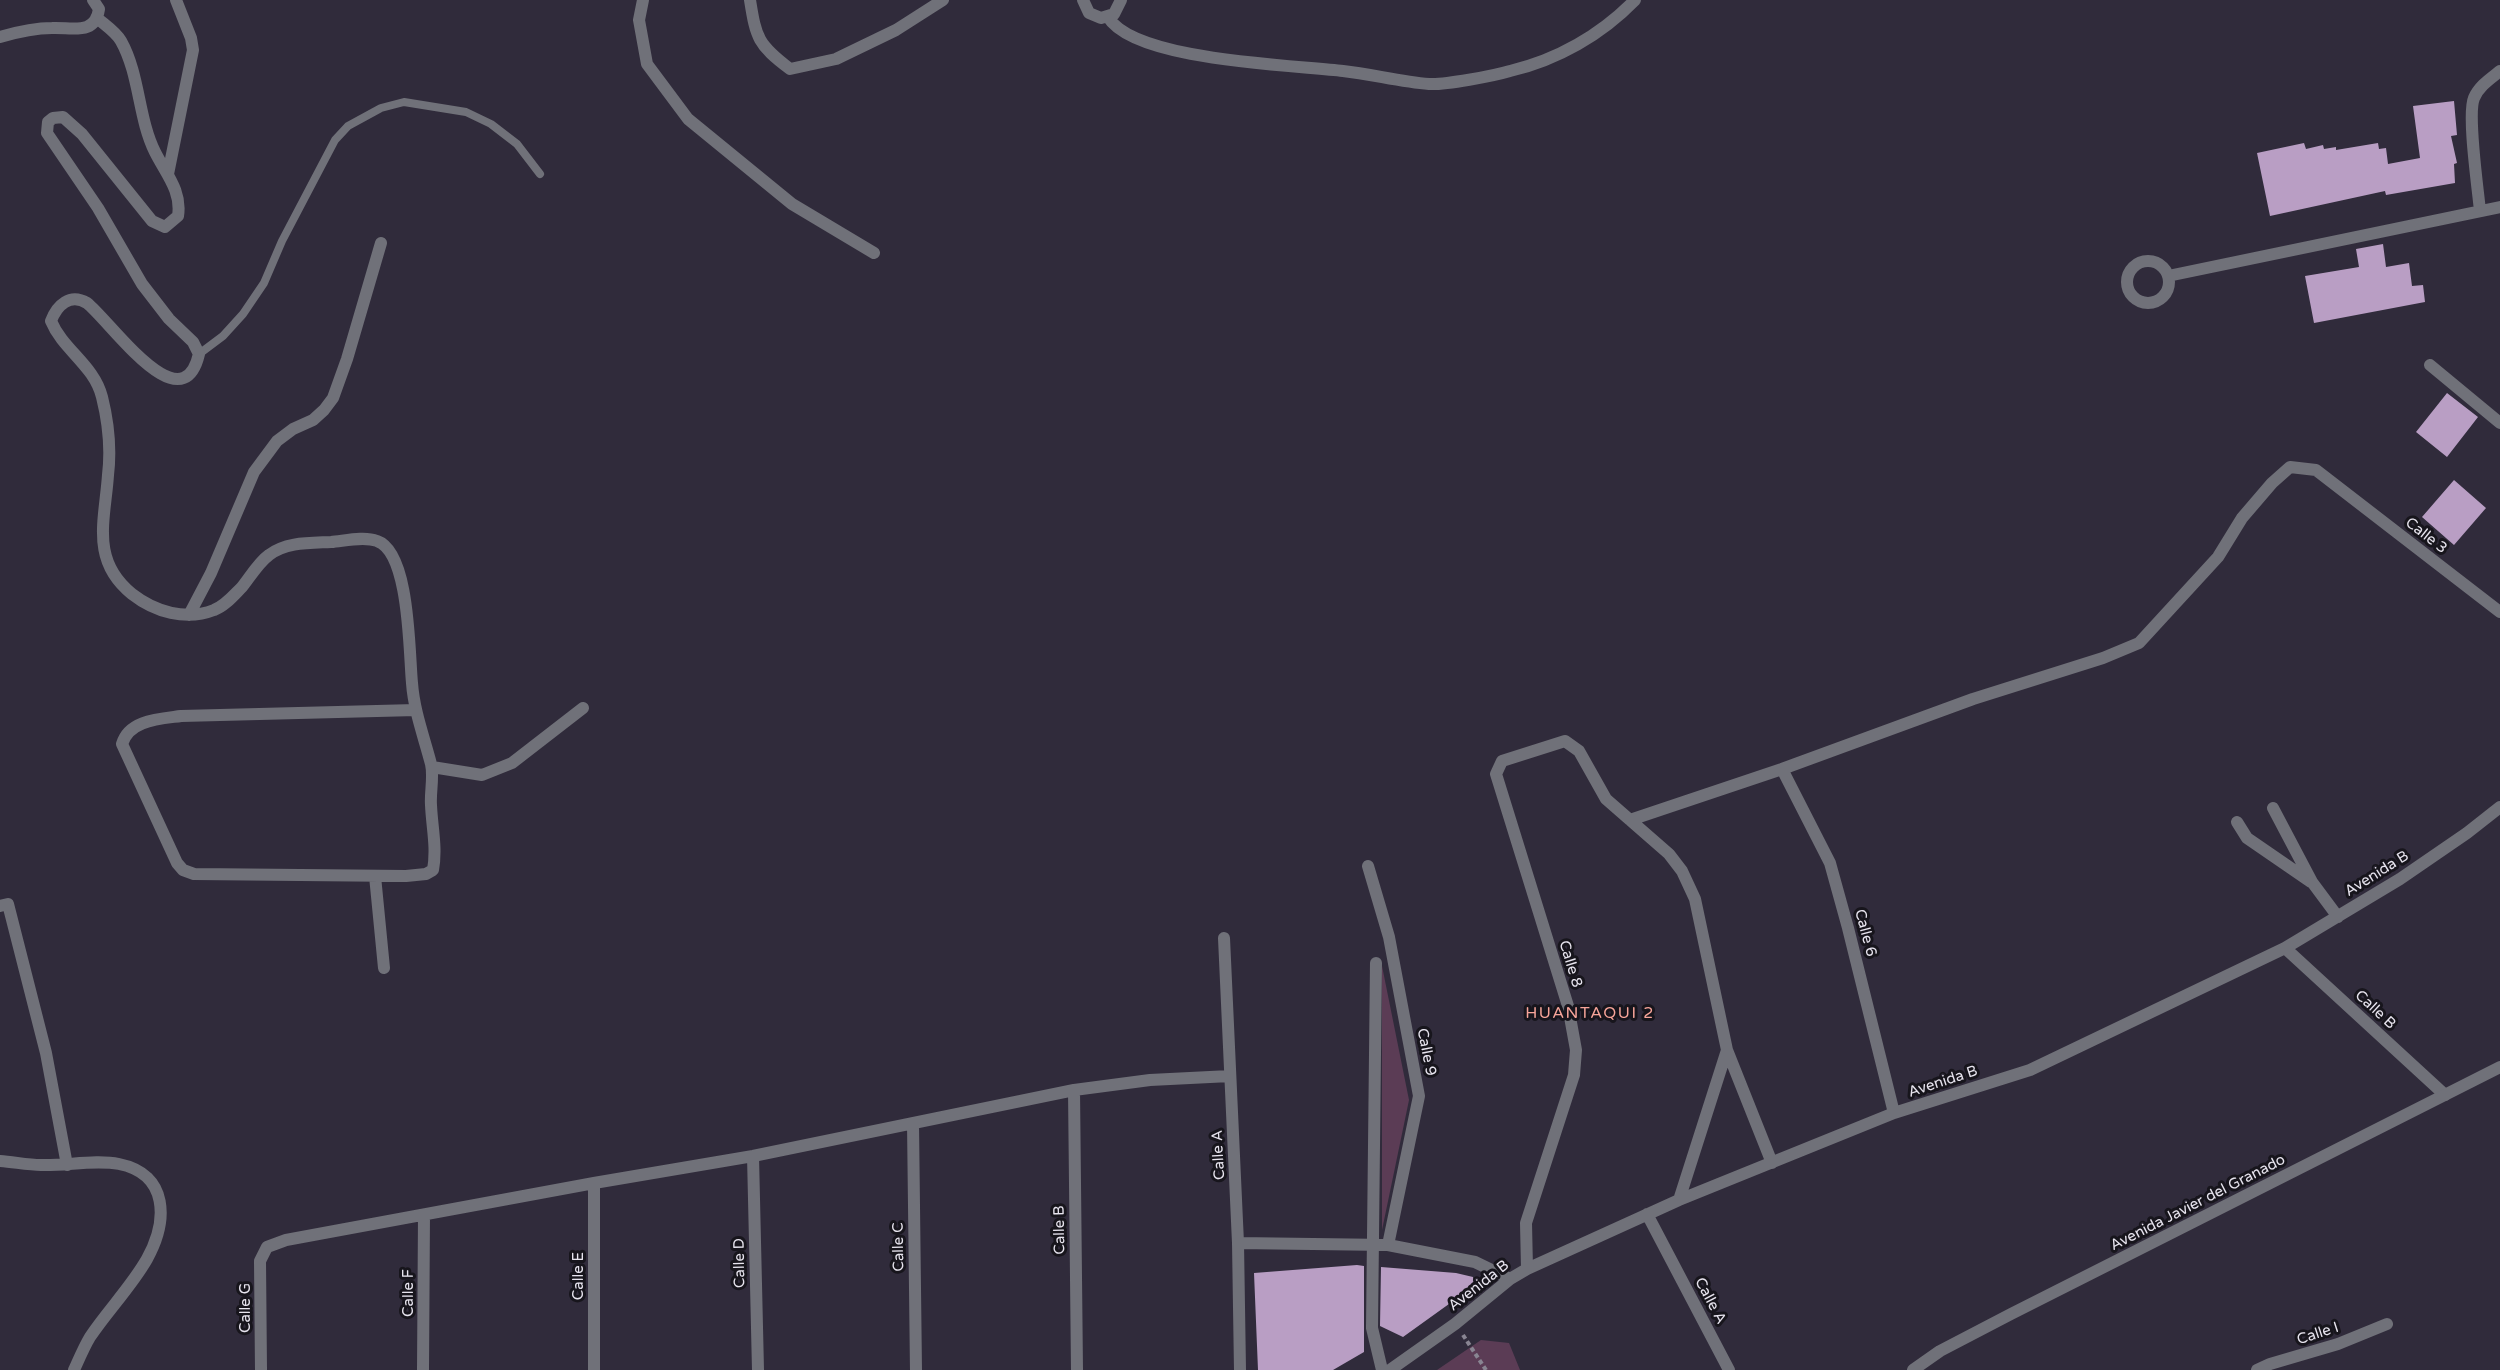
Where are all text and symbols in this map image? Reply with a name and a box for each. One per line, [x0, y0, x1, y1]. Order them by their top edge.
street label: Calle 3 [2401, 514, 2451, 558]
street label: Avenida B [2342, 847, 2412, 901]
street label: Calle 6 [1850, 907, 1880, 959]
street label: Calle 8 [1554, 938, 1586, 990]
street label: Calle B [2351, 987, 2399, 1033]
district label: HUANTAQUI 2 [1525, 1004, 1655, 1024]
street label: Calle 9 [1413, 1027, 1439, 1077]
street label: Avenida B [1906, 1062, 1980, 1102]
street label: Calle A [1209, 1130, 1229, 1180]
street label: Avenida Javier del Granado [2107, 1151, 2289, 1255]
street label: Calle B [1051, 1205, 1069, 1255]
street label: Calle C [890, 1222, 908, 1272]
street label: Calle D [731, 1238, 749, 1288]
street label: Calle E [570, 1252, 588, 1300]
street label: Avenida B [1445, 1257, 1513, 1315]
street label: Calle F [400, 1269, 418, 1317]
street label: Calle A [1690, 1275, 1730, 1327]
street label: Calle G [237, 1283, 255, 1333]
street label: Calle I [2295, 1319, 2341, 1349]

